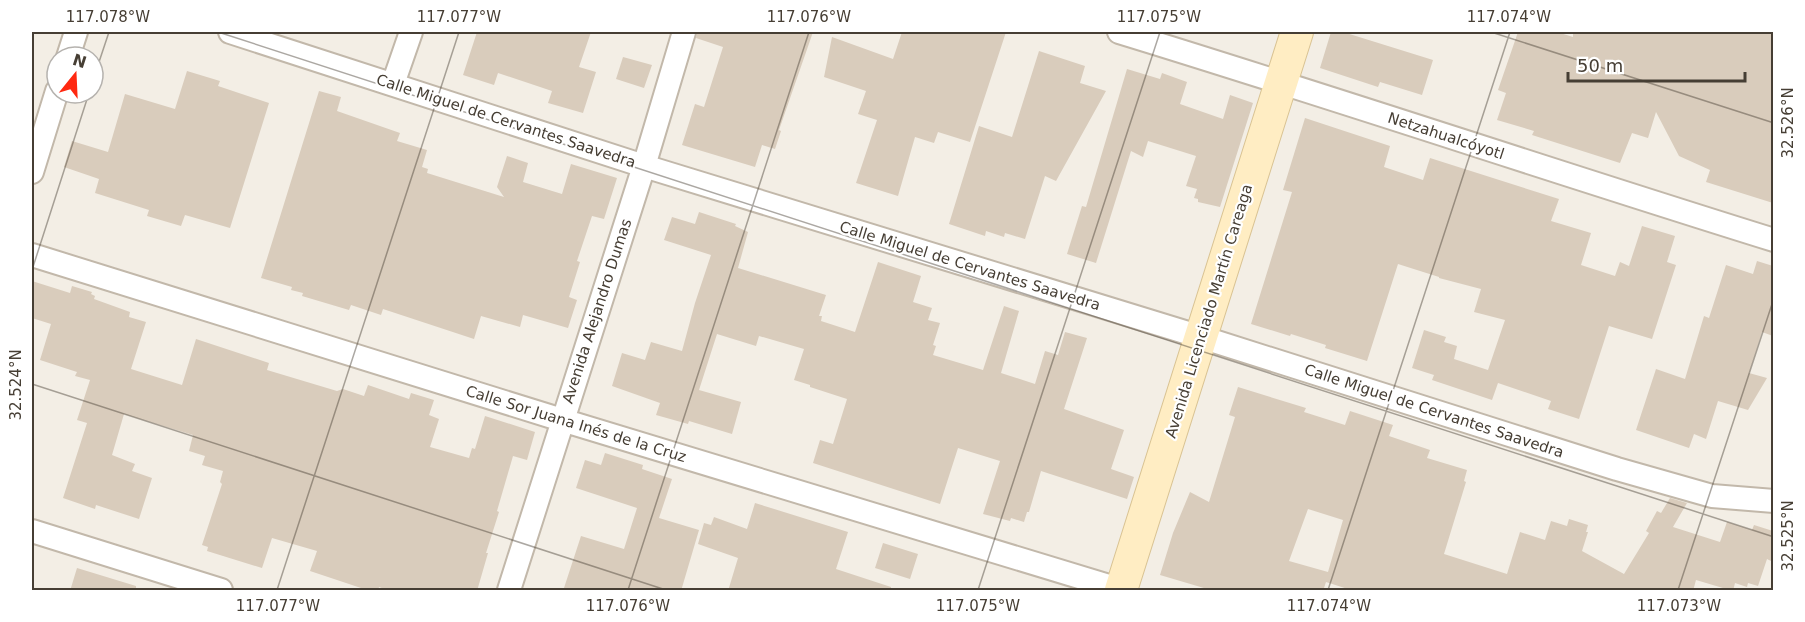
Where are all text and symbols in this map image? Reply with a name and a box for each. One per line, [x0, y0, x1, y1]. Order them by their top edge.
text: 117.078°W [66, 8, 150, 26]
text: 117.077°W [417, 8, 501, 26]
text: 117.076°W [767, 8, 851, 26]
text: 117.075°W [1117, 8, 1201, 26]
text: 117.074°W [1467, 8, 1551, 26]
north arrow [45, 45, 105, 105]
scale bar [1568, 45, 1745, 83]
text: N [70, 50, 89, 72]
text: 50 m [1577, 55, 1623, 76]
street label: Calle Miguel de Cervantes Saavedra [374, 70, 638, 172]
text: 32.526°N [1779, 87, 1797, 159]
street label: Netzahualcóyotl [1386, 109, 1506, 163]
street label: Avenida Licenciado Martín Careaga [1162, 182, 1256, 440]
street label: Avenida Alejandro Dumas [559, 216, 635, 406]
street label: Calle Miguel de Cervantes Saavedra [837, 218, 1103, 314]
text: 32.524°N [7, 349, 25, 421]
street label: Calle Miguel de Cervantes Saavedra [1302, 360, 1566, 462]
street label: Calle Sor Juana Inés de la Cruz [464, 382, 689, 466]
text: 32.525°N [1779, 500, 1797, 572]
text: 117.077°W [236, 597, 320, 615]
text: 117.076°W [586, 597, 670, 615]
text: 117.075°W [936, 597, 1020, 615]
text: 117.074°W [1287, 597, 1371, 615]
text: 117.073°W [1637, 597, 1721, 615]

